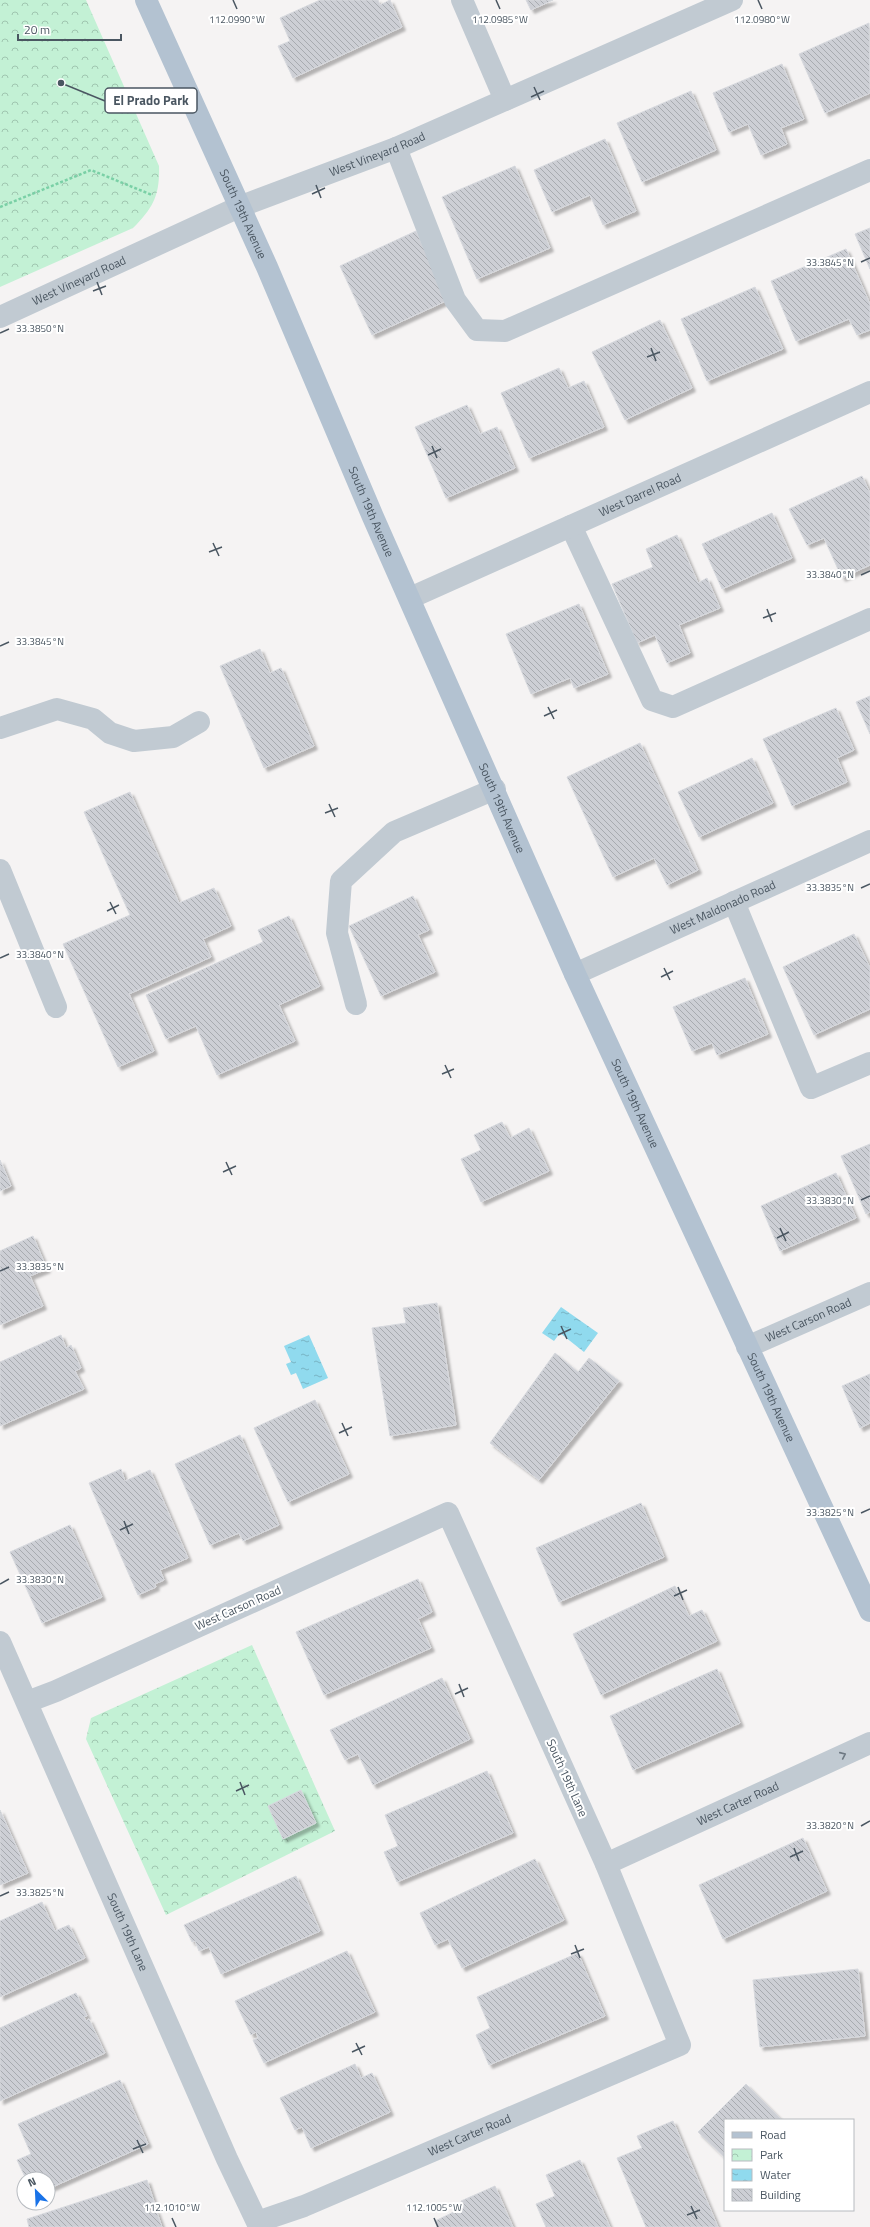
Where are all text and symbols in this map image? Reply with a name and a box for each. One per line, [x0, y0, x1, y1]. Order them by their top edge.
text: 112.0990°W [209, 12, 265, 27]
text: 112.0985°W [472, 12, 528, 27]
text: 112.0980°W [734, 12, 790, 27]
scale bar [18, 16, 121, 42]
text: 20 m [24, 20, 50, 39]
callout: El Prado Park [105, 88, 197, 113]
text: El Prado Park [113, 90, 189, 110]
street label: West Vineyard Road [326, 126, 428, 181]
street label: South 19th Avenue [215, 166, 272, 262]
street label: West Vineyard Road [29, 250, 129, 310]
text: 33.3845°N [806, 255, 854, 270]
text: 33.3850°N [16, 321, 64, 336]
street label: South 19th Avenue [344, 463, 399, 560]
street label: West Darrel Road [596, 468, 684, 521]
text: 33.3840°N [806, 567, 854, 582]
text: 33.3845°N [16, 634, 64, 649]
street label: South 19th Avenue [474, 760, 530, 856]
street label: West Maldonado Road [666, 875, 779, 939]
text: 33.3835°N [806, 880, 854, 895]
text: 33.3840°N [16, 947, 64, 962]
street label: South 19th Avenue [606, 1055, 664, 1151]
text: 33.3830°N [806, 1193, 854, 1208]
text: 33.3835°N [16, 1259, 64, 1274]
street label: West Carson Road [762, 1292, 854, 1347]
street label: South 19th Avenue [743, 1349, 801, 1445]
text: 33.3825°N [806, 1505, 854, 1520]
text: 33.3830°N [16, 1572, 64, 1587]
street label: West Carson Road [192, 1580, 284, 1635]
street label: South 19th Lane [542, 1736, 593, 1820]
one-way arrow [840, 1751, 847, 1759]
street label: West Carter Road [693, 1776, 782, 1830]
text: 33.3820°N [806, 1818, 854, 1833]
text: 33.3825°N [16, 1885, 64, 1900]
street label: South 19th Lane [102, 1890, 153, 1974]
street label: West Carter Road [425, 2109, 514, 2161]
legend [724, 2119, 854, 2211]
text: Road [760, 2125, 786, 2144]
text: Park [760, 2145, 783, 2164]
text: Water [760, 2165, 791, 2184]
north arrow [16, 2171, 56, 2211]
text: N [25, 2173, 39, 2191]
text: Building [760, 2185, 801, 2204]
text: 112.1010°W [144, 2200, 200, 2215]
text: 112.1005°W [406, 2200, 462, 2215]

